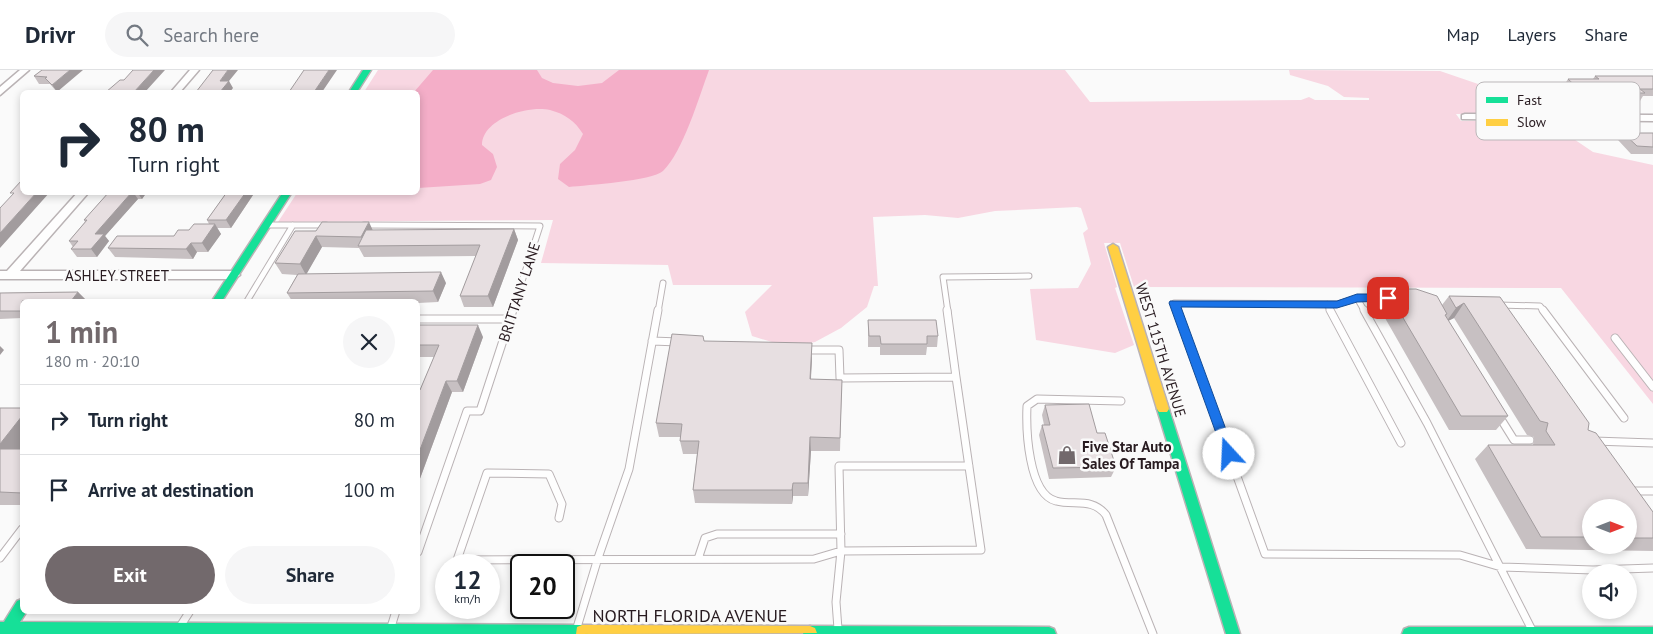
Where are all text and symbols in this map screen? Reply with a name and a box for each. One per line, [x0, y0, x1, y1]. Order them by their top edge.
search box [105, 12, 455, 57]
text: Drivr [25, 19, 75, 50]
icon: search [123, 21, 151, 49]
text: Search here [163, 23, 259, 47]
text: Map [1447, 23, 1479, 46]
text: Layers [1507, 23, 1556, 46]
text: Share [1584, 23, 1628, 46]
legend [1476, 82, 1640, 140]
text: Fast [1517, 91, 1542, 109]
text: 80 m [128, 106, 205, 152]
icon: right [45, 110, 110, 175]
text: Slow [1517, 113, 1547, 131]
text: Turn right [128, 150, 220, 178]
street label: BRITTANY LANE [494, 240, 544, 344]
street label: ASHLEY STREET [65, 266, 170, 285]
pin [1367, 277, 1409, 319]
street label: WEST 115TH AVENUE [1132, 281, 1190, 419]
icon: arrive [1374, 284, 1402, 312]
text: 1 min [45, 312, 118, 351]
button: close [343, 316, 395, 368]
text: 180 m · 20:10 [45, 351, 140, 371]
icon: right [45, 406, 73, 434]
text: Turn right [88, 408, 168, 432]
text: 80 m [354, 408, 395, 432]
position arrow [1202, 427, 1254, 479]
place label: Five Star Auto Sales Of Tampa [1082, 437, 1179, 473]
shop icon: Five Star Auto Sales Of Tampa [1056, 444, 1078, 466]
icon: arrive [45, 476, 73, 504]
text: Arrive at destination [88, 478, 254, 502]
text: 100 m [343, 478, 395, 502]
north arrow [1582, 499, 1638, 554]
map controls [1582, 499, 1637, 619]
button: Exit [45, 546, 215, 604]
button: Share [225, 546, 395, 604]
speed limit sign: 20 [510, 554, 575, 619]
text: 12 [453, 564, 482, 596]
button: sound [1582, 564, 1637, 619]
text: km/h [454, 591, 481, 606]
street label: NORTH FLORIDA AVENUE [592, 604, 788, 627]

